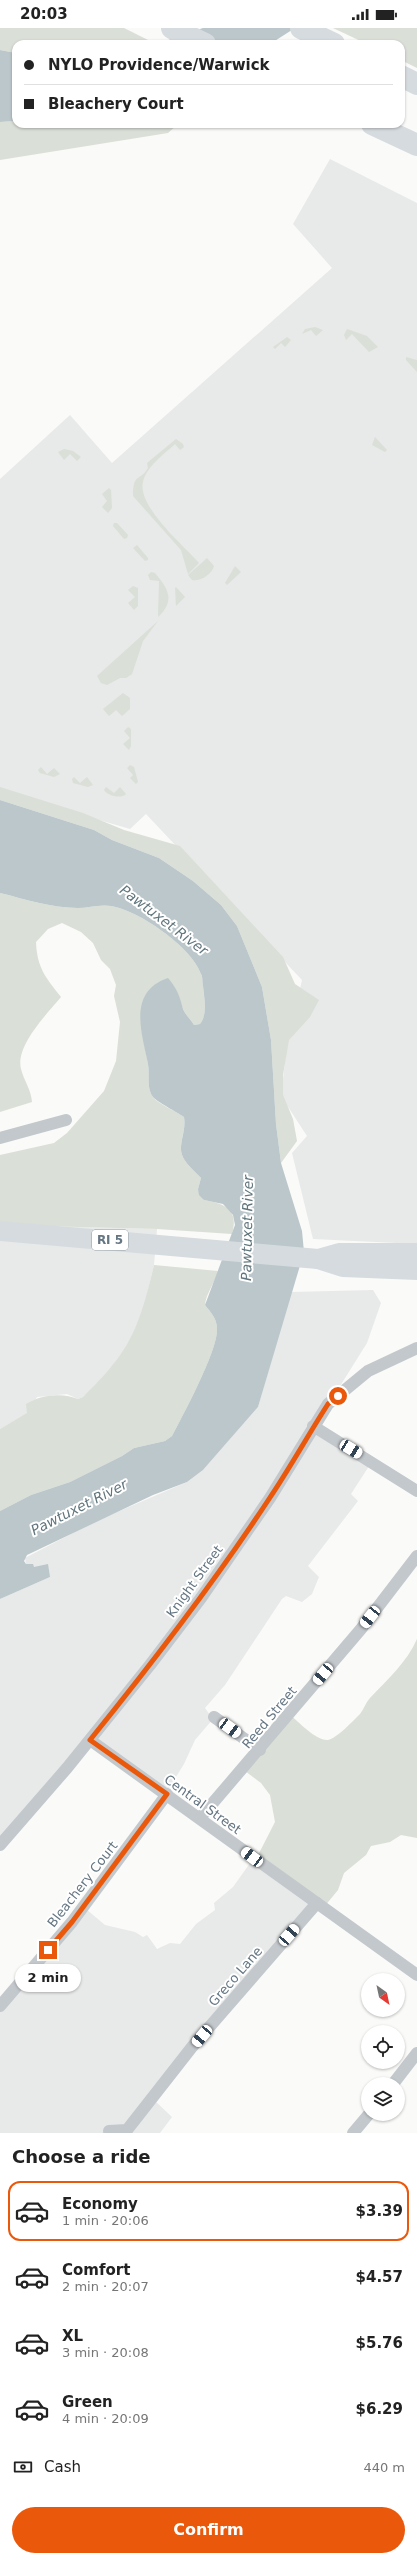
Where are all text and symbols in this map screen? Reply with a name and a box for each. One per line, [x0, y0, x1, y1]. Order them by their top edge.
text: 20:03 [20, 5, 68, 23]
text: NYLO Providence/Warwick [48, 56, 270, 74]
text: Bleachery Court [48, 95, 184, 113]
water label: Pawtuxet River [117, 882, 212, 959]
water label: Pawtuxet River [238, 1174, 256, 1281]
road number: RI 5 [92, 1230, 128, 1250]
route start [329, 1387, 347, 1405]
car [338, 1438, 364, 1460]
water label: Pawtuxet River [28, 1475, 131, 1538]
street label: Knight Street [163, 1542, 226, 1620]
car [358, 1604, 382, 1630]
car [311, 1661, 335, 1687]
street label: Reed Street [239, 1683, 300, 1751]
car [217, 1716, 243, 1740]
street label: Central Street [162, 1772, 244, 1837]
street label: Bleachery Court [44, 1838, 121, 1930]
car [239, 1845, 265, 1869]
car [277, 1922, 301, 1948]
route end [39, 1941, 57, 1959]
street label: Greco Lane [206, 1944, 265, 2009]
callout: 2 min [15, 1964, 81, 1992]
text: 2 min [28, 1970, 68, 1985]
north arrow [361, 1973, 405, 2017]
map controls [361, 1973, 405, 2121]
car [190, 2023, 214, 2049]
button: locate [361, 2025, 405, 2069]
button: layers [361, 2077, 405, 2121]
text: Choose a ride [12, 2146, 151, 2167]
icon: car [14, 2193, 50, 2229]
text: Economy [62, 2195, 138, 2213]
text: $3.39 [356, 2202, 403, 2220]
text: 1 min · 20:06 [62, 2213, 149, 2228]
icon: car [14, 2259, 50, 2295]
text: Comfort [62, 2261, 130, 2279]
text: $4.57 [356, 2268, 403, 2286]
text: 2 min · 20:07 [62, 2279, 149, 2294]
icon: car [14, 2325, 50, 2361]
text: XL [62, 2327, 83, 2345]
text: $5.76 [356, 2334, 403, 2352]
text: 3 min · 20:08 [62, 2345, 149, 2360]
icon: car [14, 2391, 50, 2427]
text: Green [62, 2393, 113, 2411]
text: $6.29 [356, 2400, 403, 2418]
text: 4 min · 20:09 [62, 2411, 149, 2426]
icon: cash [12, 2456, 34, 2478]
text: Cash [44, 2458, 81, 2476]
text: 440 m [363, 2460, 405, 2475]
button: Confirm [12, 2507, 405, 2553]

